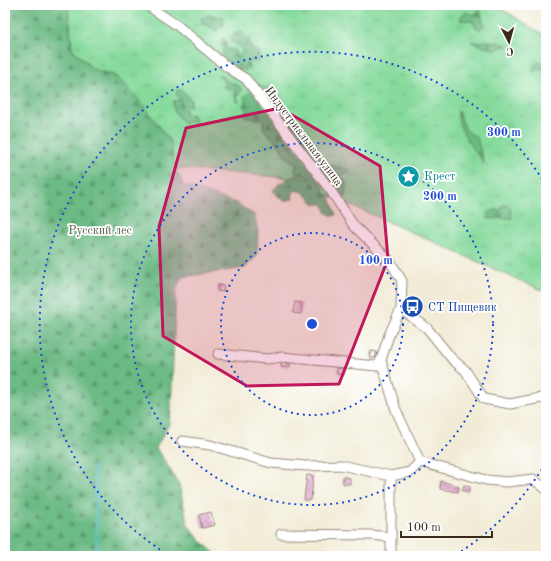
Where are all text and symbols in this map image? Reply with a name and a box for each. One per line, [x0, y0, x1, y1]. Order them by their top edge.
north arrow [489, 22, 529, 62]
text: С [506, 45, 514, 56]
street label: Индустриальная улица [262, 85, 344, 189]
text: 300 m [487, 127, 521, 139]
place icon: Крест [395, 163, 421, 189]
place label: Крест [424, 171, 456, 183]
text: 200 m [423, 191, 457, 203]
park label: Русский лес [68, 225, 132, 237]
text: 100 m [359, 255, 393, 267]
bus stop icon: СТ Пищевик [399, 294, 425, 320]
place label: СТ Пищевик [428, 302, 497, 314]
centre of rings [305, 317, 319, 331]
scale bar [401, 513, 492, 539]
text: 100 m [407, 522, 441, 534]

